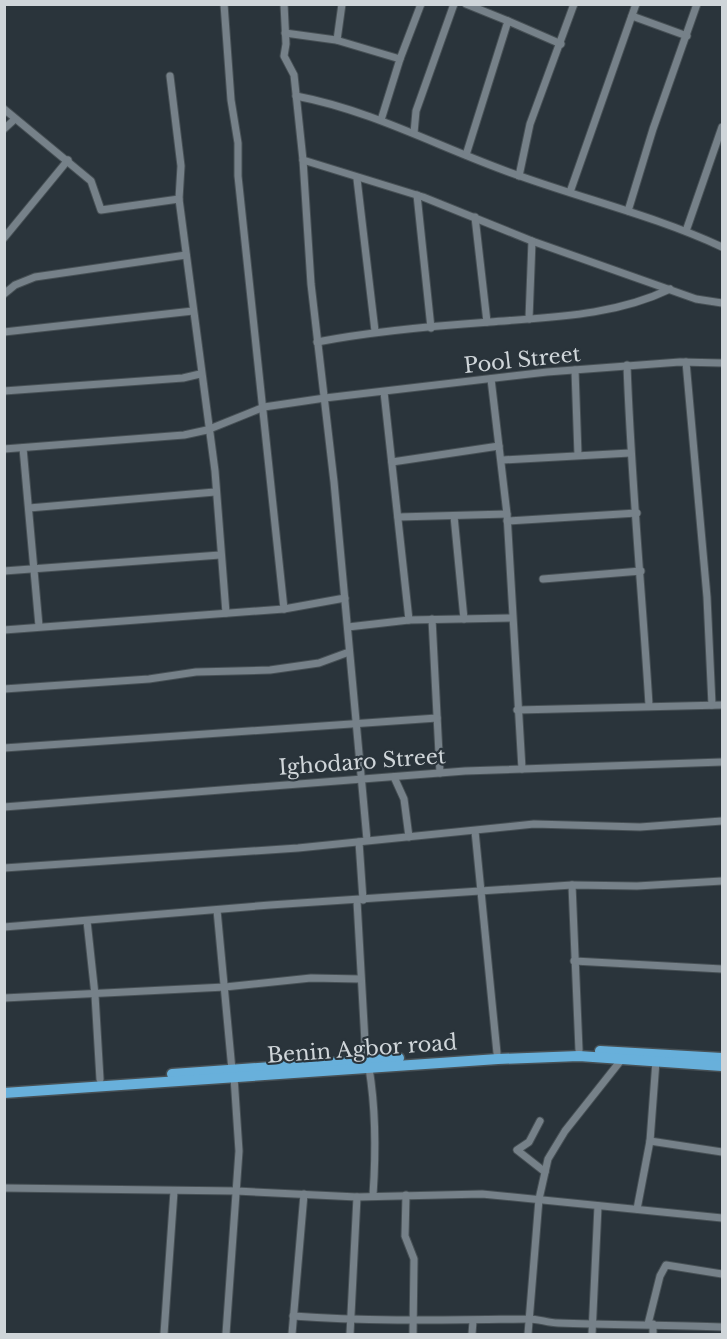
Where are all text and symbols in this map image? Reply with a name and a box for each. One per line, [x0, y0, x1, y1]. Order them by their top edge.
street label: Pool Street [462, 341, 582, 379]
street label: Ighodaro Street [278, 743, 447, 781]
street label: Benin Agbor road [266, 1029, 458, 1069]

